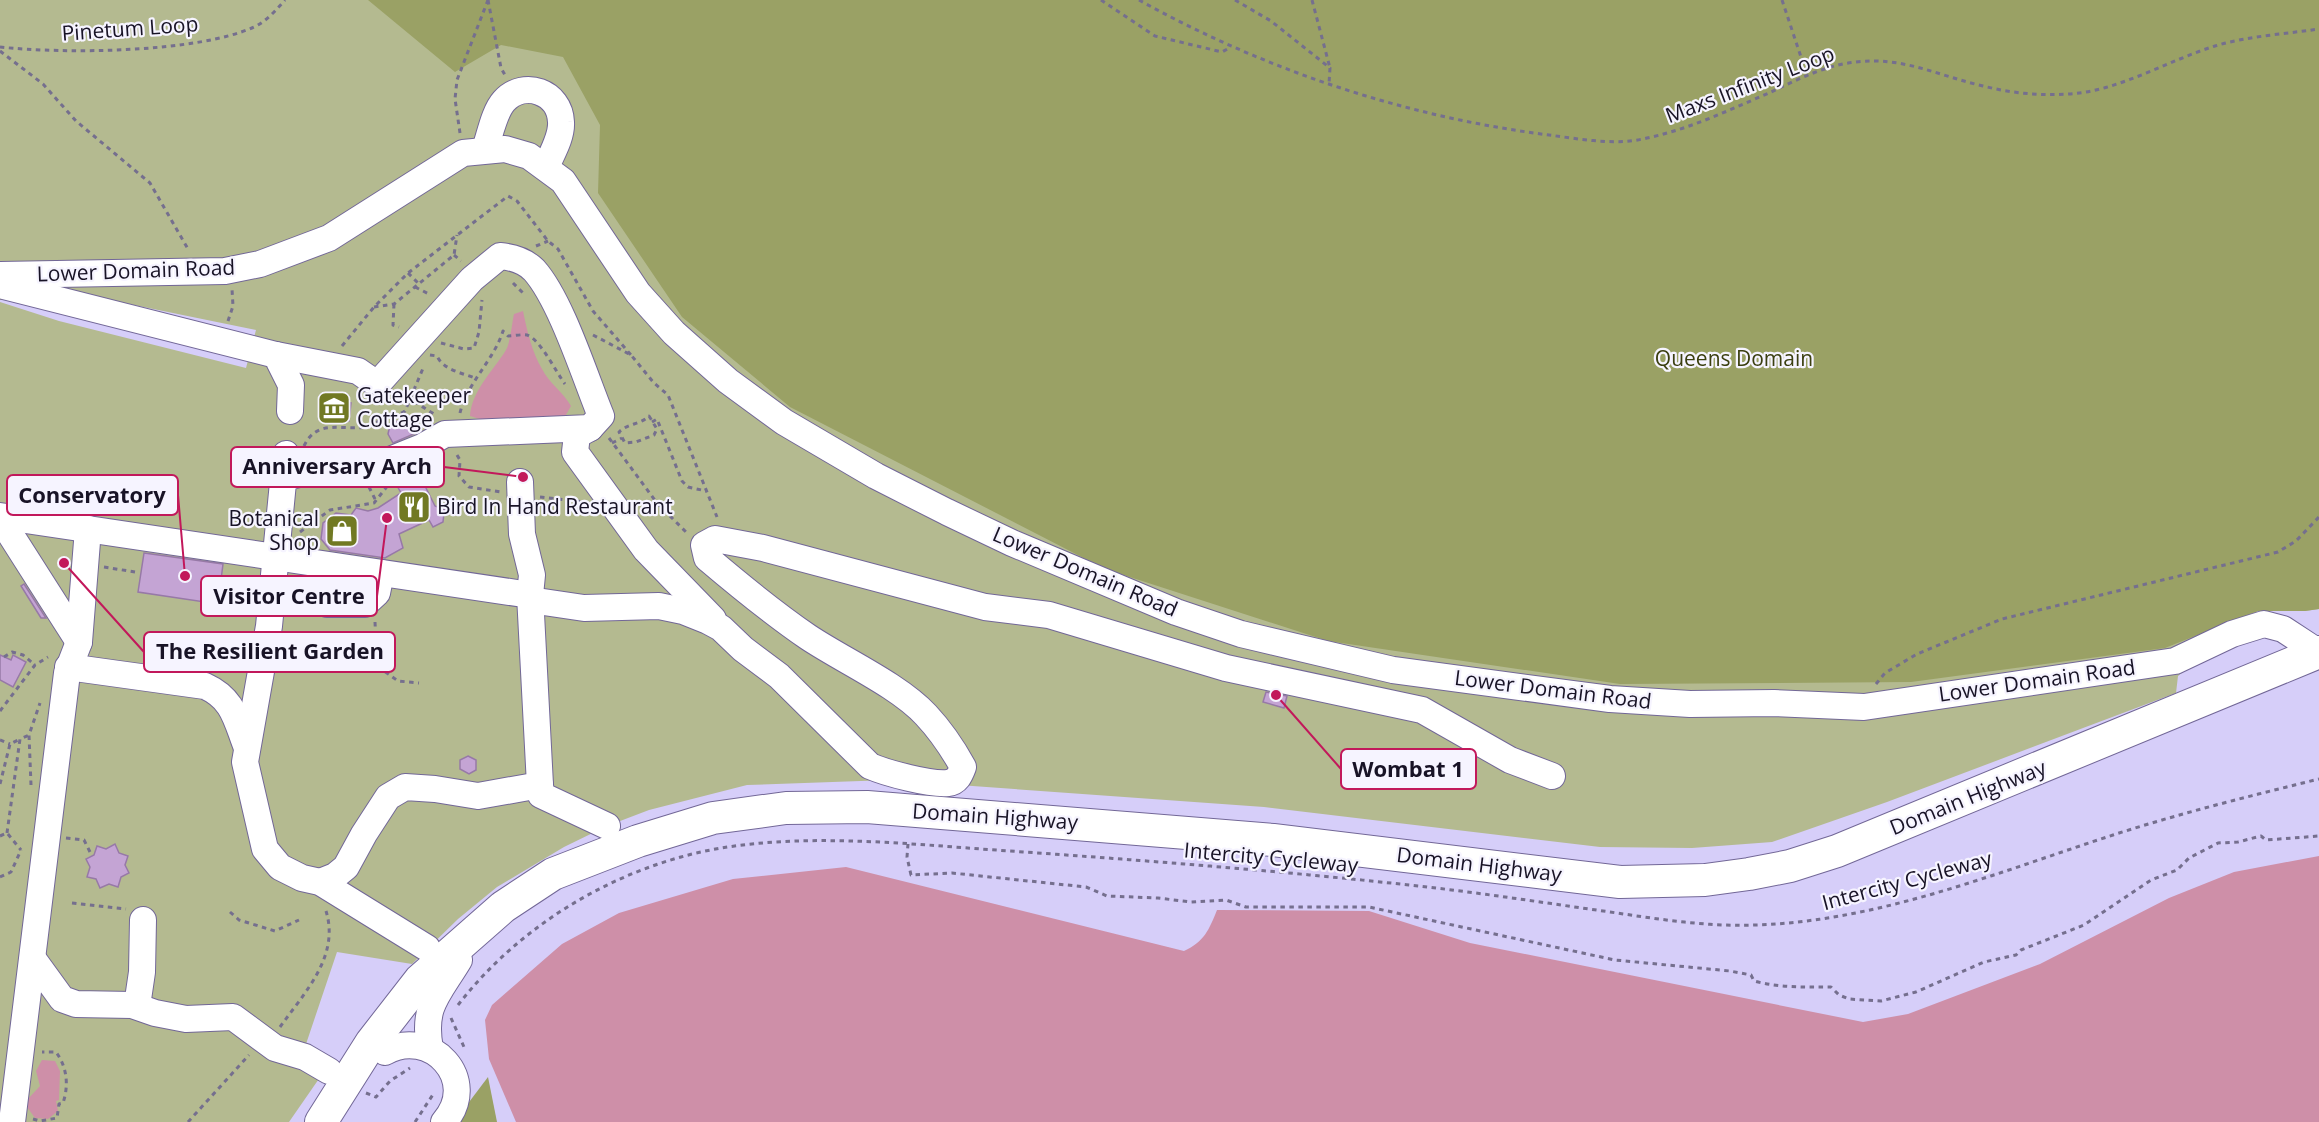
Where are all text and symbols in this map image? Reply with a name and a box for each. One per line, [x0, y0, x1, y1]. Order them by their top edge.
street label: Pinetum Loop [61, 9, 199, 47]
street label: Maxs Infinity Loop [1661, 39, 1838, 129]
street label: Lower Domain Road [36, 253, 236, 287]
park label: Queens Domain [1655, 344, 1813, 372]
place label: Gatekeeper Cottage [357, 381, 471, 433]
museum icon: Gatekeeper Cottage [316, 390, 352, 426]
callout: Anniversary Arch [231, 447, 444, 487]
text: Anniversary Arch [242, 450, 432, 480]
callout: Conservatory [7, 475, 178, 515]
text: Conservatory [18, 479, 166, 509]
restaurant icon: Bird In Hand Restaurant [396, 489, 432, 525]
place label: Bird In Hand Restaurant [437, 492, 673, 520]
place label: Botanical Shop [228, 504, 319, 556]
shop icon: Botanical Shop [324, 513, 360, 549]
street label: Lower Domain Road [989, 519, 1182, 623]
callout: Visitor Centre [201, 576, 377, 616]
text: Visitor Centre [213, 580, 365, 610]
callout: The Resilient Garden [144, 632, 395, 672]
text: The Resilient Garden [156, 635, 384, 665]
street label: Lower Domain Road [1937, 652, 2137, 708]
street label: Lower Domain Road [1453, 663, 1653, 715]
callout: Wombat 1 [1341, 749, 1476, 789]
text: Wombat 1 [1352, 753, 1464, 783]
street label: Domain Highway [1885, 753, 2050, 841]
street label: Domain Highway [911, 796, 1079, 836]
street label: Intercity Cycleway [1183, 835, 1360, 879]
street label: Domain Highway [1395, 840, 1564, 888]
street label: Intercity Cycleway [1819, 844, 1995, 916]

